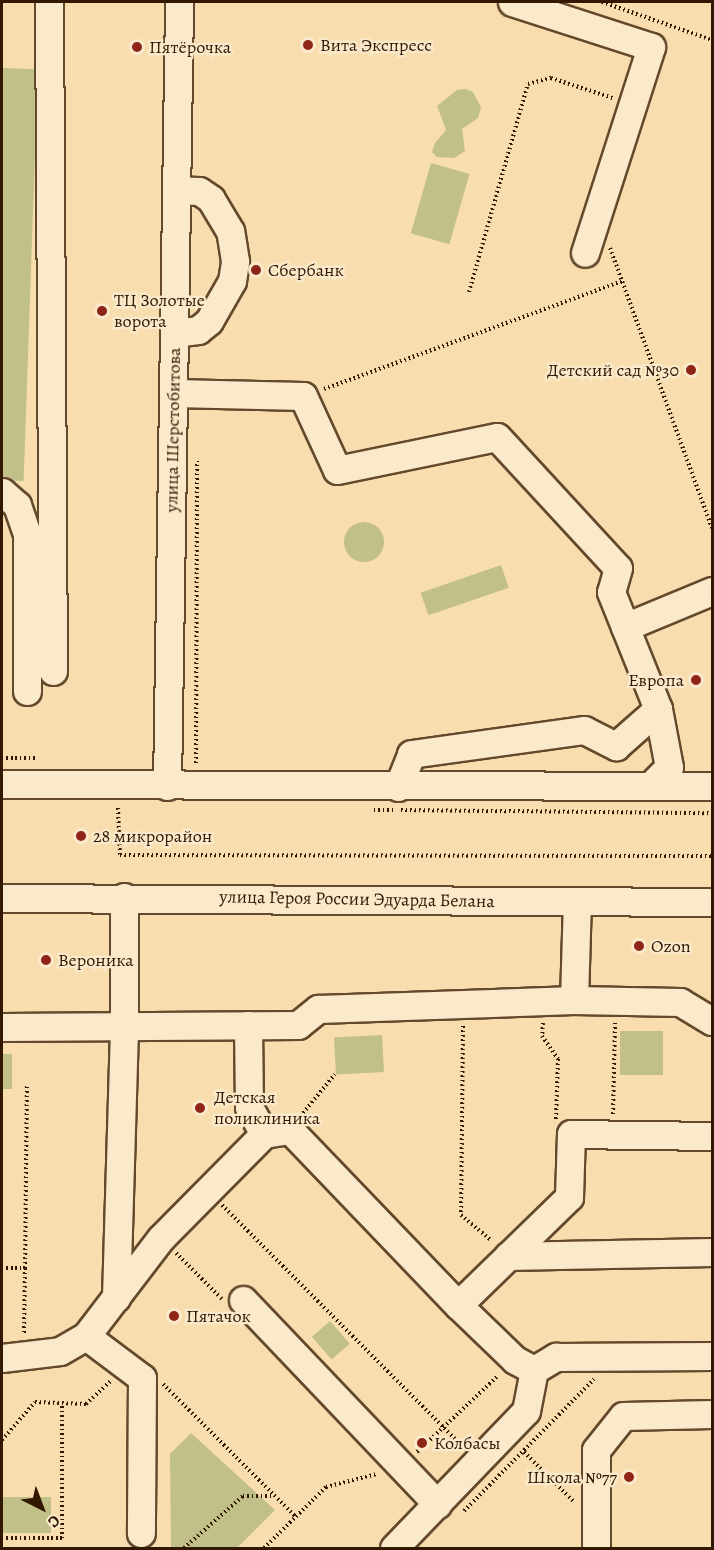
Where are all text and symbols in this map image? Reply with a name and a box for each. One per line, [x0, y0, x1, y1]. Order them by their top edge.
place label: Вита Экспресс [320, 34, 432, 56]
place label: Пятёрочка [149, 36, 231, 58]
marker: Вита Экспресс [301, 38, 315, 52]
marker: Пятёрочка [130, 40, 144, 54]
place label: Сбербанк [268, 259, 344, 281]
marker: Сбербанк [249, 263, 263, 277]
place label: ТЦ Золотые ворота [114, 290, 205, 332]
marker: ТЦ Золотые ворота [95, 304, 109, 318]
street label: улица Шерстобитова [161, 347, 185, 513]
place label: Детский сад №30 [547, 359, 679, 381]
marker: Детский сад №30 [684, 363, 698, 377]
place label: Европа [628, 669, 684, 691]
marker: Европа [689, 673, 703, 687]
place label: 28 микрорайон [93, 825, 212, 847]
marker: 28 микрорайон [74, 829, 88, 843]
street label: улица Героя России Эдуарда Белана [219, 886, 495, 912]
place label: Ozon [651, 935, 691, 957]
marker: Ozon [632, 939, 646, 953]
place label: Вероника [58, 949, 134, 971]
marker: Вероника [39, 953, 53, 967]
place label: Детская поликлиника [214, 1087, 320, 1130]
marker: Детская поликлиника [191, 1099, 209, 1117]
place label: Пятачок [186, 1305, 251, 1327]
marker: Пятачок [167, 1309, 181, 1323]
place label: Колбасы [434, 1432, 501, 1454]
marker: Колбасы [415, 1436, 429, 1450]
place label: Школа №77 [527, 1466, 617, 1488]
marker: Школа №77 [622, 1470, 636, 1484]
north arrow [12, 1478, 72, 1538]
text: С [43, 1510, 65, 1533]

